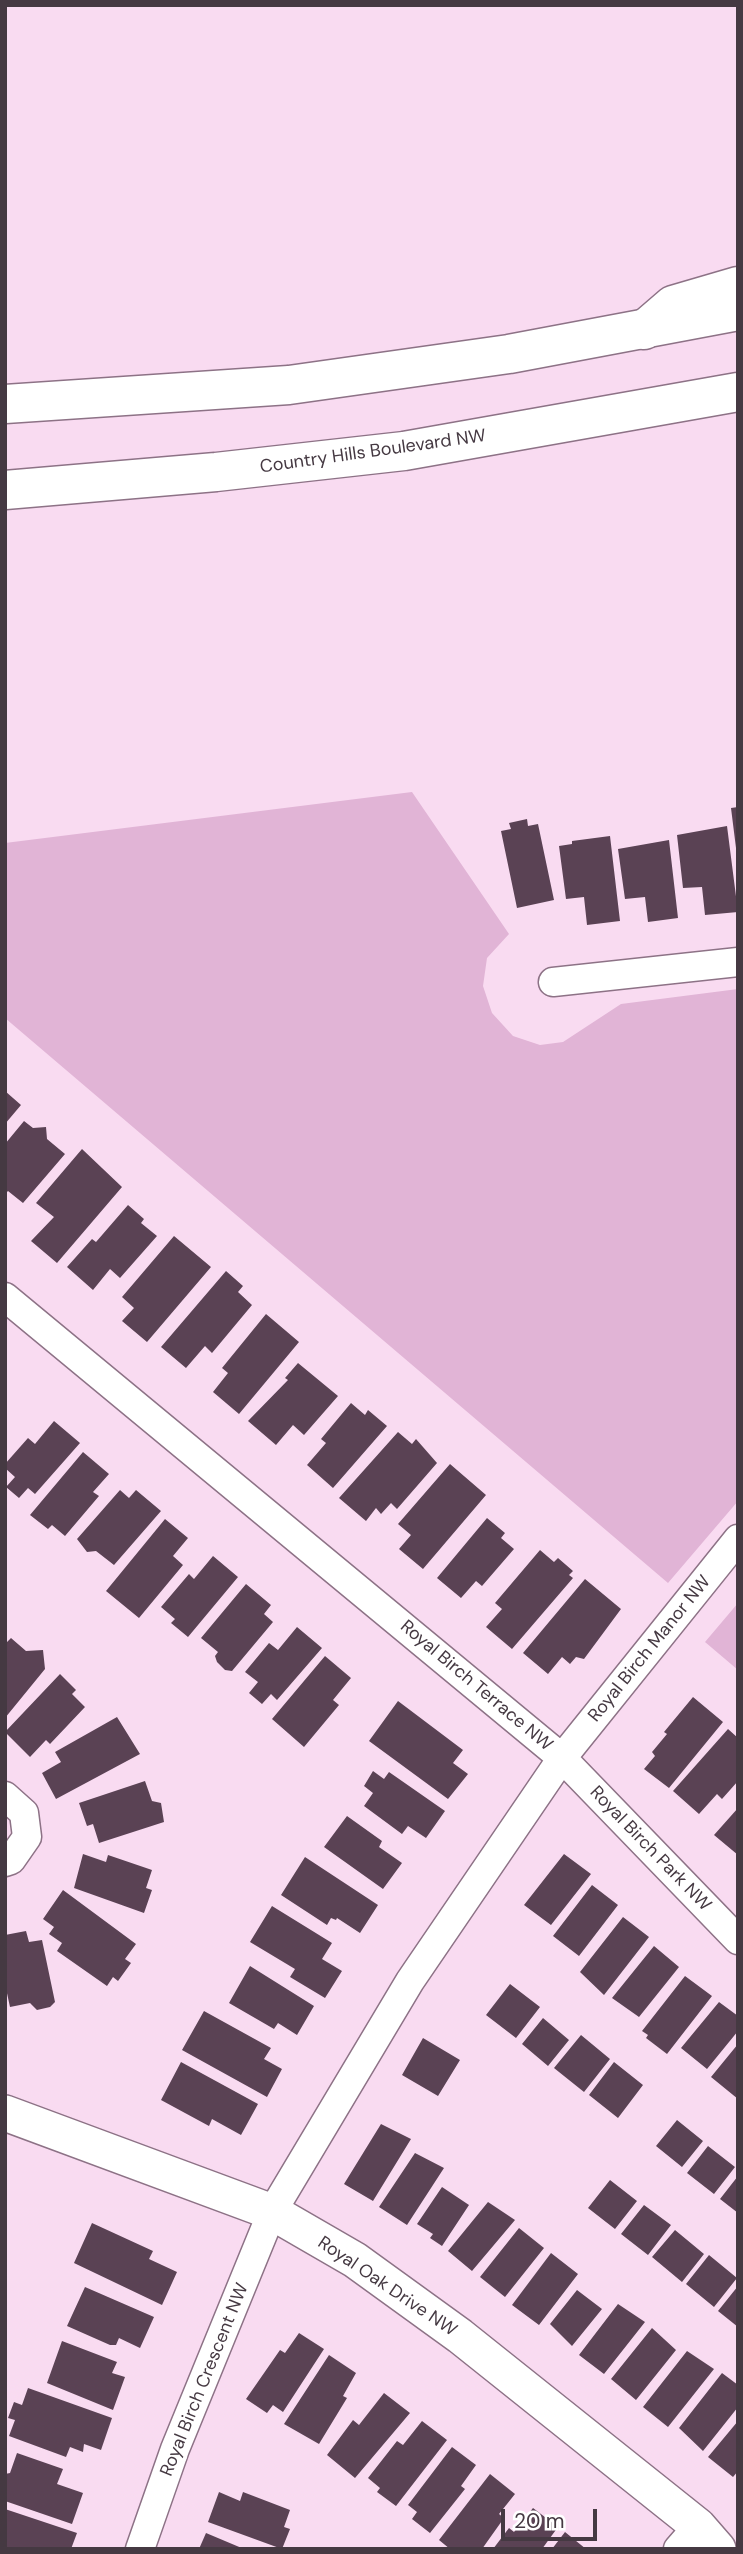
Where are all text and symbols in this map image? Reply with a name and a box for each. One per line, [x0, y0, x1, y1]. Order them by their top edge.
street label: Country Hills Boulevard NW [259, 425, 487, 479]
street label: Royal Birch Manor NW [584, 1571, 716, 1727]
street label: Royal Birch Terrace NW [395, 1616, 557, 1756]
street label: Royal Birch Park NW [585, 1782, 715, 1916]
street label: Royal Oak Drive NW [313, 2232, 461, 2342]
street label: Royal Birch Crescent NW [156, 2280, 254, 2480]
scale bar [505, 2494, 601, 2538]
text: 20 m [514, 2507, 565, 2535]

